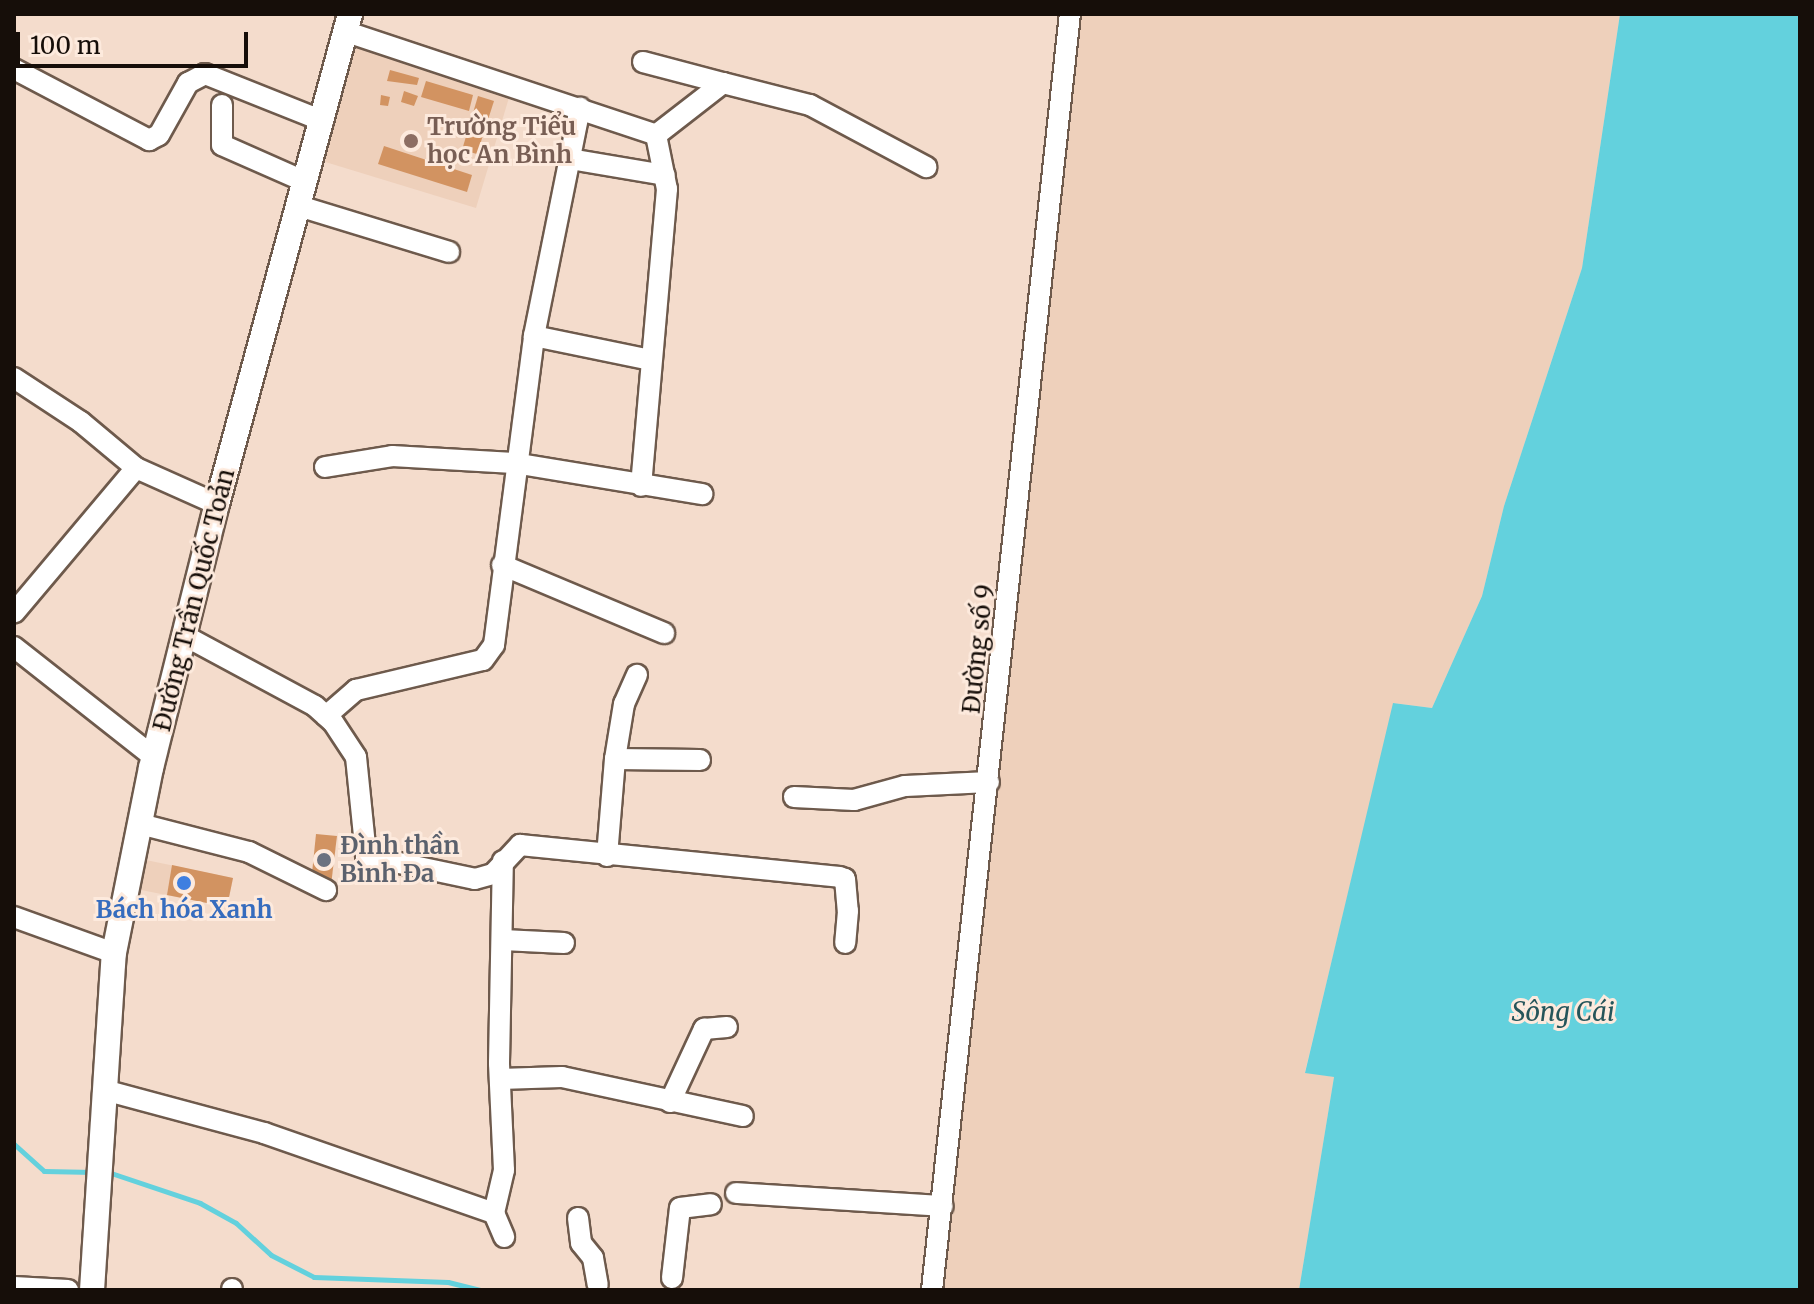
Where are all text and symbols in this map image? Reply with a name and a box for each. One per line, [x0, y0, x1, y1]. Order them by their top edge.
scale bar [20, 16, 252, 66]
text: 100 m [30, 30, 100, 61]
place label: Trường Tiểu học An Bình [427, 113, 576, 169]
marker: Trường Tiểu học An Bình [402, 132, 420, 150]
street label: Đường Trần Quốc Toản [147, 466, 241, 734]
street label: Đường số 9 [957, 583, 999, 715]
place label: Đình thần Bình Đa [340, 832, 459, 888]
marker: Đình thần Bình Đa [315, 851, 333, 869]
marker: Bách hóa Xanh [175, 874, 193, 892]
place label: Bách hóa Xanh [96, 896, 272, 924]
water label: Sông Cái [1511, 996, 1615, 1028]

